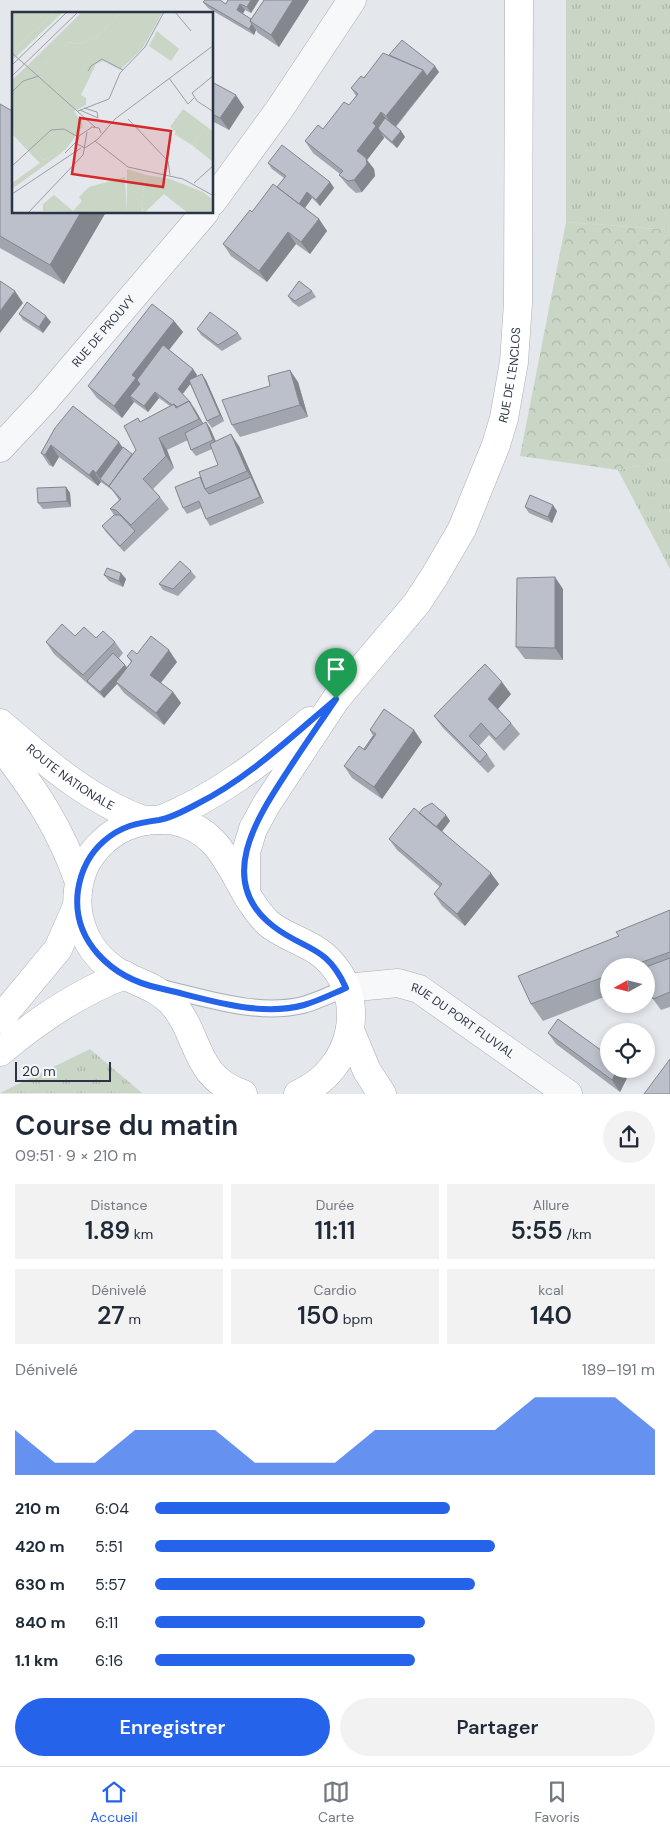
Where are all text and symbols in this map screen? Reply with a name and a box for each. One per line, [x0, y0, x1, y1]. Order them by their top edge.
inset map [12, 12, 214, 214]
street label: RUE DE PROUVY [68, 292, 139, 371]
street label: RUE DE L'ENCLOS [495, 327, 524, 425]
pin [315, 648, 357, 699]
icon: arrive [322, 655, 350, 683]
street label: ROUTE NATIONALE [23, 741, 117, 814]
north arrow [600, 958, 655, 1012]
map controls [600, 958, 655, 1078]
street label: RUE DU PORT FLUVIAL [409, 979, 518, 1062]
button: locate [600, 1023, 655, 1078]
scale bar [15, 1058, 111, 1082]
text: 20 m [22, 1062, 56, 1080]
text: Course du matin [15, 1107, 238, 1144]
button: share [603, 1111, 655, 1163]
text: 09:51 · 9 × 210 m [15, 1145, 137, 1166]
text: Distance [91, 1196, 147, 1214]
text: Durée [316, 1196, 354, 1214]
text: Allure [533, 1196, 569, 1214]
text: 1.89 [85, 1214, 130, 1247]
text: 11:11 [315, 1214, 355, 1247]
text: 5:55 [510, 1214, 563, 1247]
text: km [130, 1225, 153, 1243]
text: /km [563, 1225, 592, 1243]
text: Dénivelé [91, 1281, 147, 1299]
text: Cardio [313, 1281, 357, 1299]
text: kcal [538, 1281, 564, 1299]
text: 27 [97, 1299, 125, 1332]
text: 150 [297, 1299, 339, 1332]
text: 140 [530, 1299, 572, 1332]
text: m [125, 1310, 141, 1328]
text: bpm [339, 1310, 373, 1328]
text: Dénivelé [15, 1359, 78, 1380]
text: 189–191 m [582, 1359, 655, 1380]
text: 210 m [15, 1498, 60, 1519]
text: 6:04 [95, 1498, 129, 1519]
text: 420 m [15, 1536, 65, 1557]
text: 5:51 [95, 1536, 123, 1557]
text: 630 m [15, 1574, 65, 1595]
text: 5:57 [95, 1574, 126, 1595]
text: 840 m [15, 1612, 66, 1633]
text: 6:11 [95, 1612, 118, 1633]
text: 1.1 km [15, 1650, 58, 1671]
text: 6:16 [95, 1650, 123, 1671]
button: Enregistrer [15, 1698, 330, 1756]
button: Partager [340, 1698, 655, 1756]
tab: Accueil [90, 1778, 138, 1826]
tab: Carte [318, 1778, 354, 1826]
tab: Favoris [535, 1778, 580, 1826]

